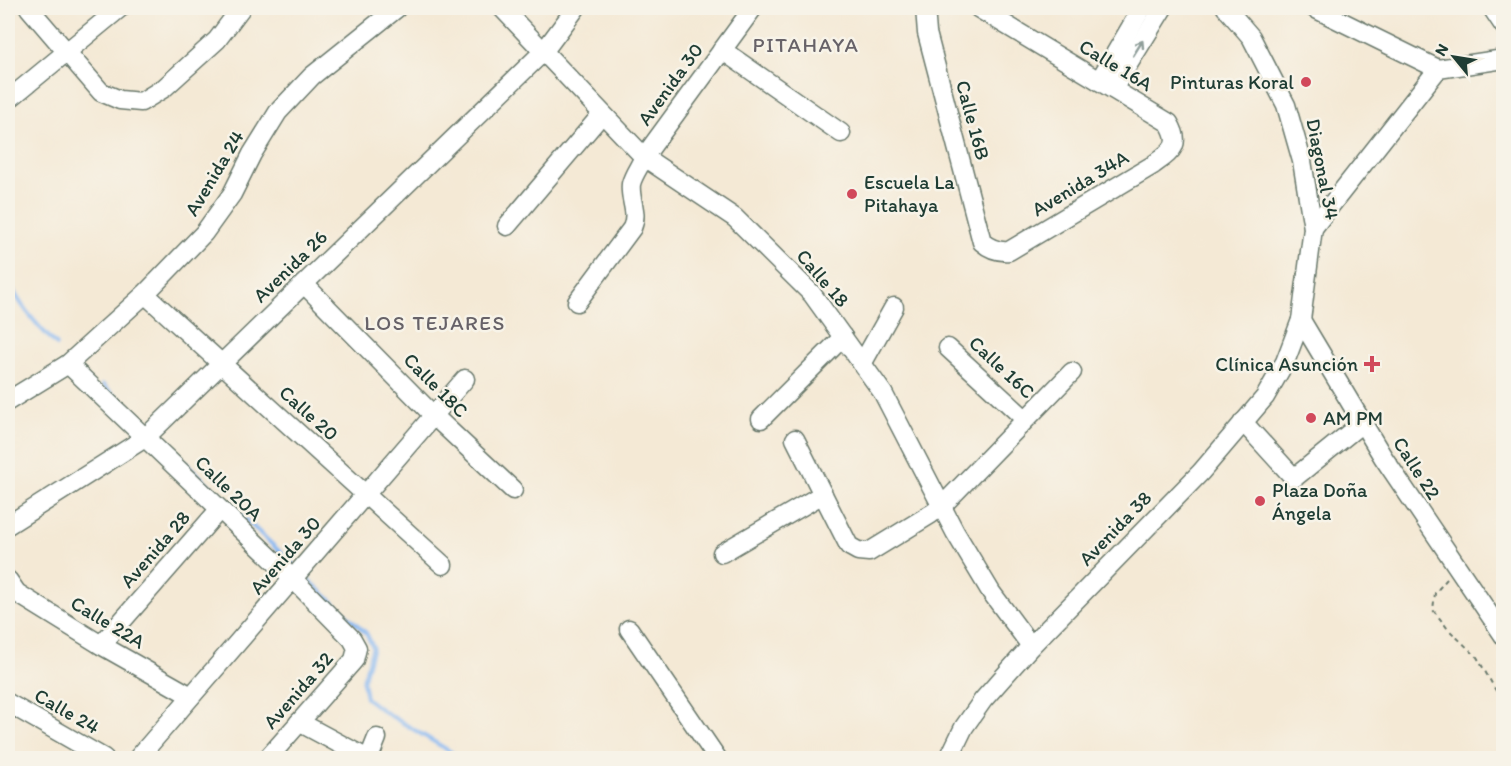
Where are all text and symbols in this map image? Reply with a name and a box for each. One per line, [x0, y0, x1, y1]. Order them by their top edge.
north arrow [1424, 27, 1484, 87]
district label: PITAHAYA [752, 32, 860, 57]
street label: Calle 16A [1075, 34, 1157, 96]
street label: Avenida 30 [632, 38, 708, 130]
one-way arrow [1132, 40, 1144, 57]
text: N [1431, 40, 1452, 59]
place label: Pinturas Koral [1170, 70, 1294, 94]
marker: Pinturas Koral [1299, 75, 1313, 89]
street label: Calle 16B [951, 78, 995, 162]
street label: Diagonal 34 [1301, 116, 1345, 222]
street label: Avenida 24 [179, 126, 249, 220]
street label: Avenida 34A [1027, 145, 1133, 221]
place label: Escuela La Pitahaya [864, 170, 955, 217]
marker: Escuela La Pitahaya [845, 187, 859, 201]
street label: Avenida 26 [248, 225, 332, 307]
street label: Calle 18 [791, 244, 855, 312]
district label: LOS TEJARES [364, 310, 506, 335]
street label: Calle 16C [964, 330, 1040, 404]
street label: Calle 18C [399, 348, 473, 422]
place label: Clínica Asunción [1215, 352, 1358, 376]
marker: Clínica Asunción [1363, 355, 1381, 373]
street label: Calle 20 [274, 380, 344, 446]
place label: AM PM [1323, 406, 1383, 430]
marker: AM PM [1304, 411, 1318, 425]
street label: Calle 22 [1388, 432, 1446, 504]
street label: Calle 20A [190, 450, 268, 526]
place label: Plaza Doña Ángela [1272, 478, 1368, 525]
street label: Avenida 38 [1073, 486, 1157, 570]
marker: Plaza Doña Ángela [1253, 494, 1267, 508]
street label: Avenida 28 [115, 505, 195, 592]
street label: Avenida 30 [244, 511, 326, 599]
street label: Calle 22A [66, 590, 150, 654]
street label: Avenida 32 [258, 646, 338, 733]
street label: Calle 24 [30, 683, 104, 739]

